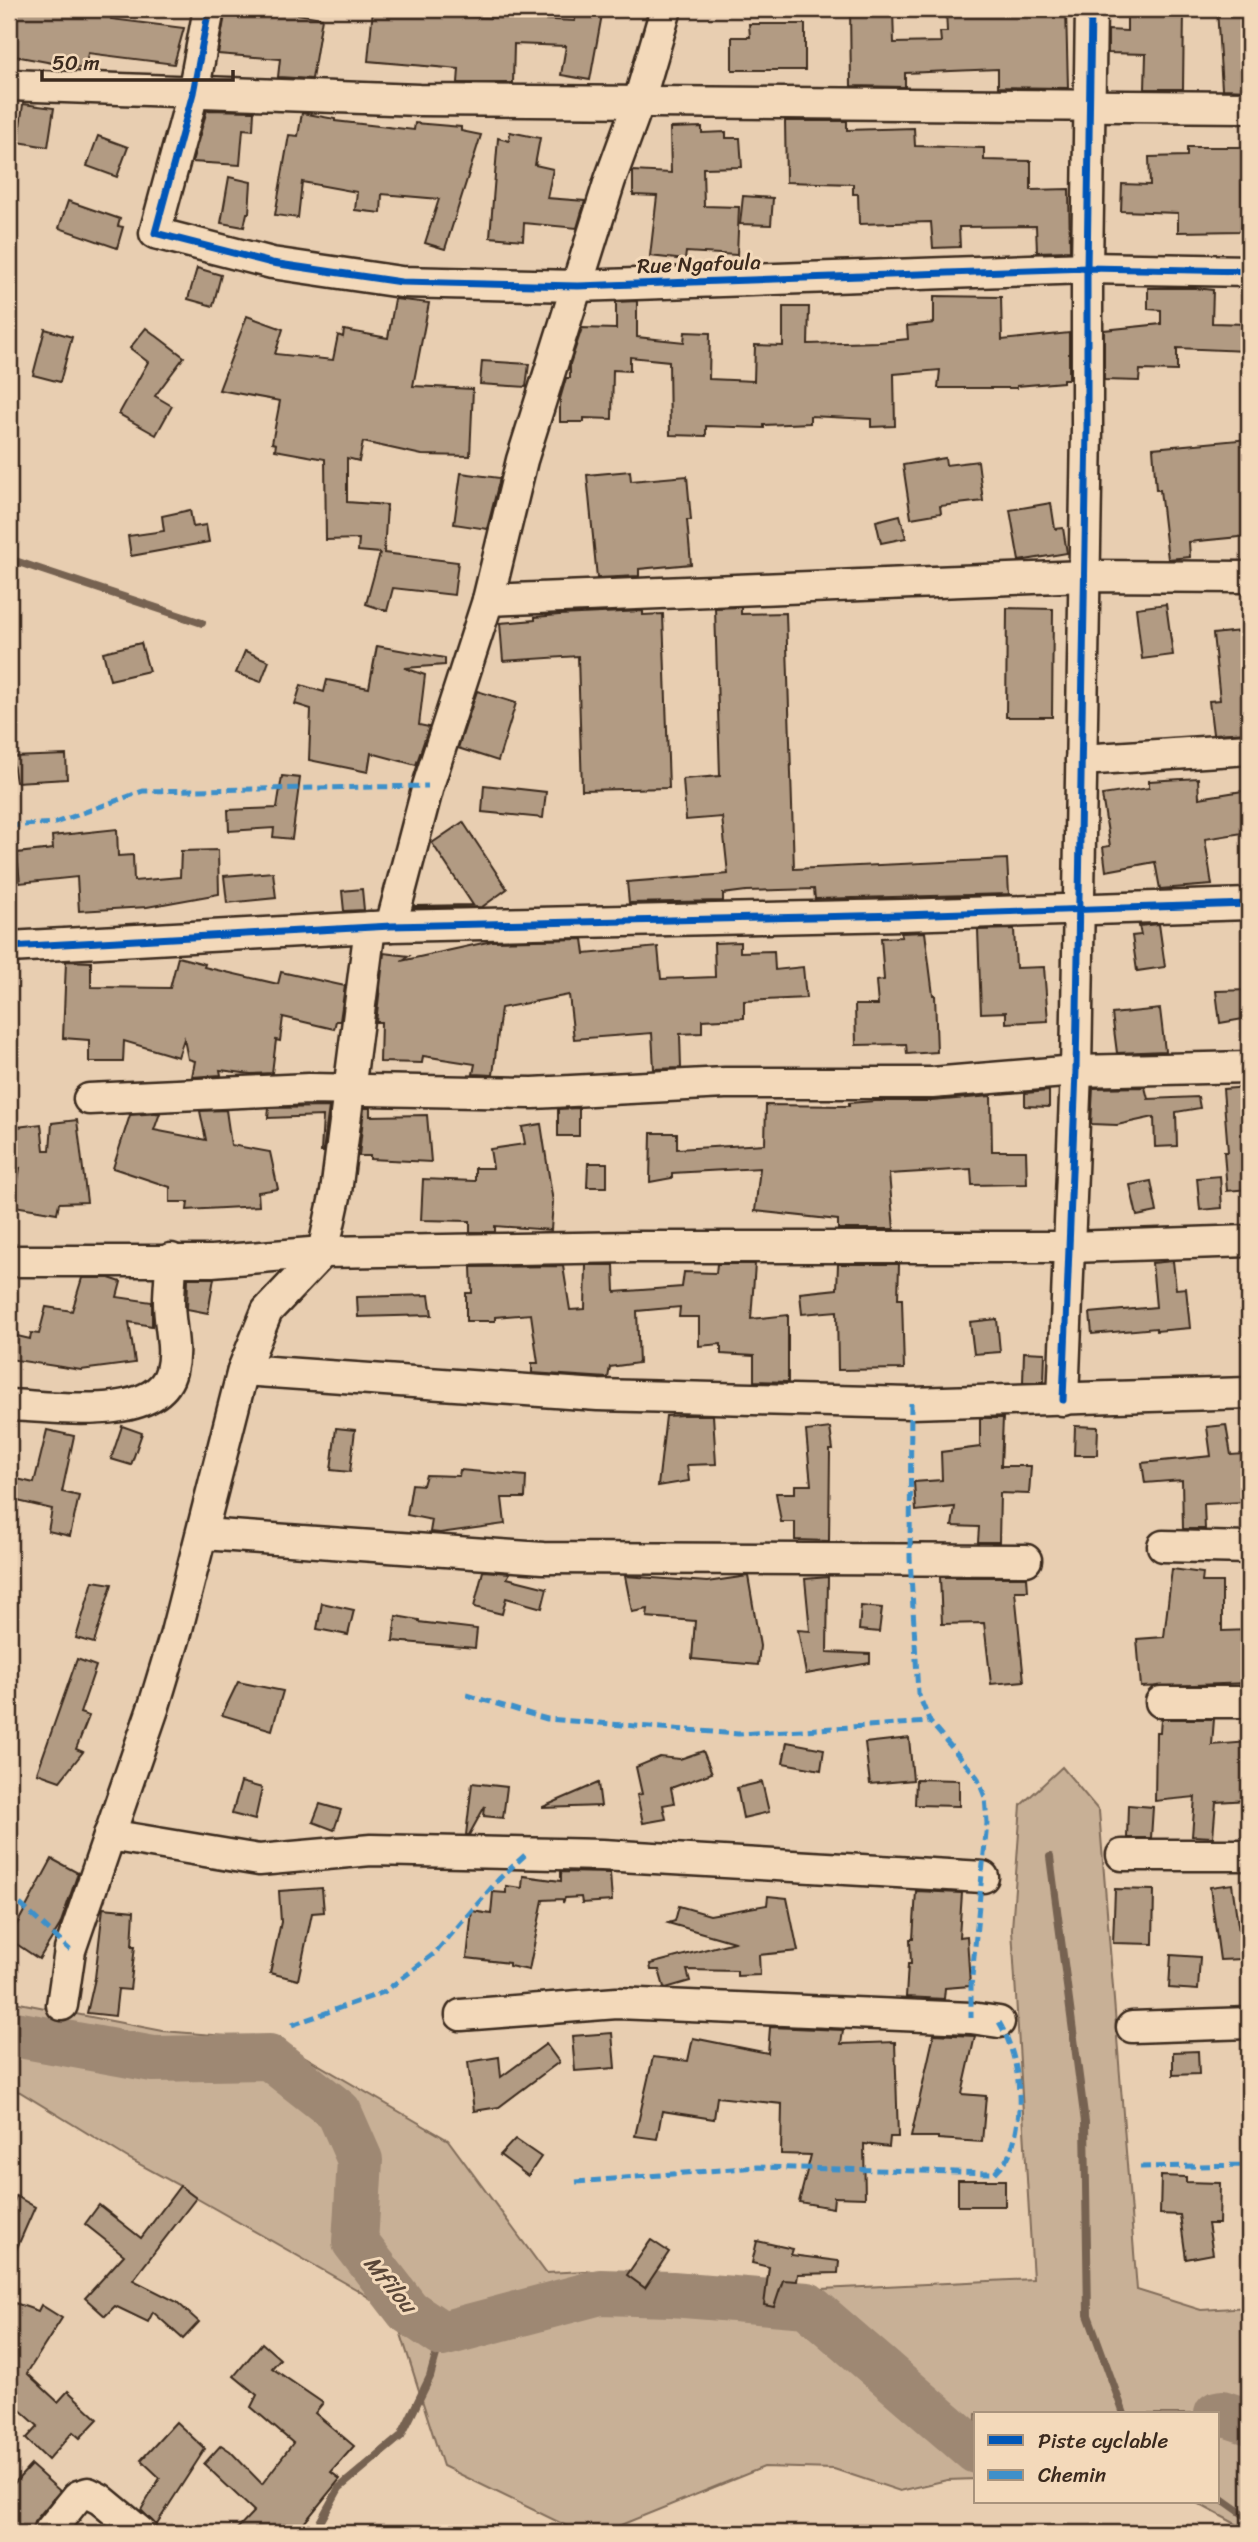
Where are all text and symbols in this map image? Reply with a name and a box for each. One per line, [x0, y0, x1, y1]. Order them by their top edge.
scale bar [42, 38, 233, 82]
text: 50 m [52, 44, 100, 82]
street label: Rue Ngafoula [637, 243, 762, 285]
water label: Mfilou [353, 2245, 429, 2325]
legend [974, 2412, 1220, 2504]
text: Piste cyclable [1038, 2422, 1169, 2460]
text: Chemin [1038, 2456, 1106, 2494]

